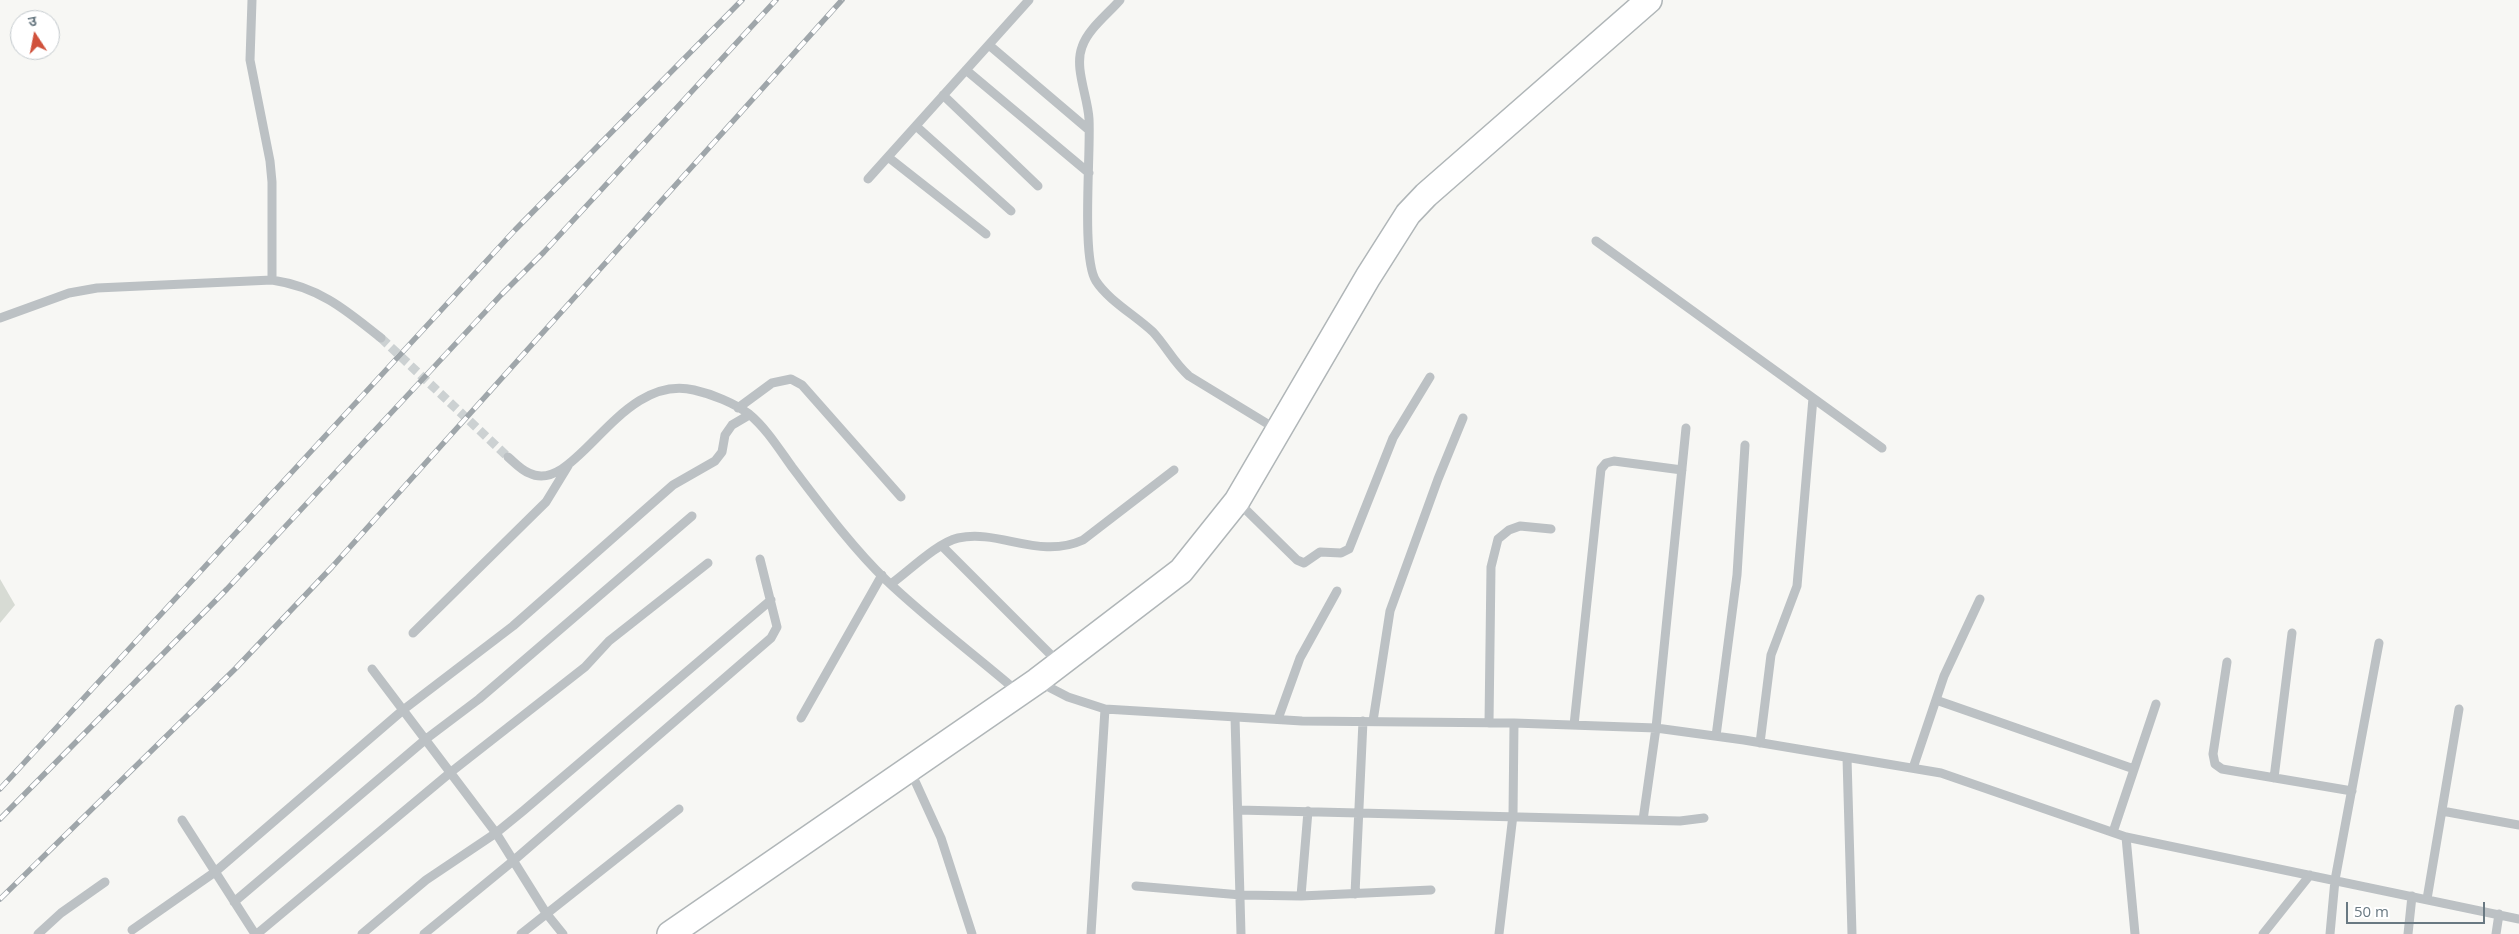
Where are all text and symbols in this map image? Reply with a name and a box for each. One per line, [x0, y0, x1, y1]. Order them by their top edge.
north arrow [10, 10, 60, 60]
text: उ [26, 11, 38, 31]
scale bar [2349, 892, 2488, 924]
text: 50 m [2354, 901, 2389, 921]

